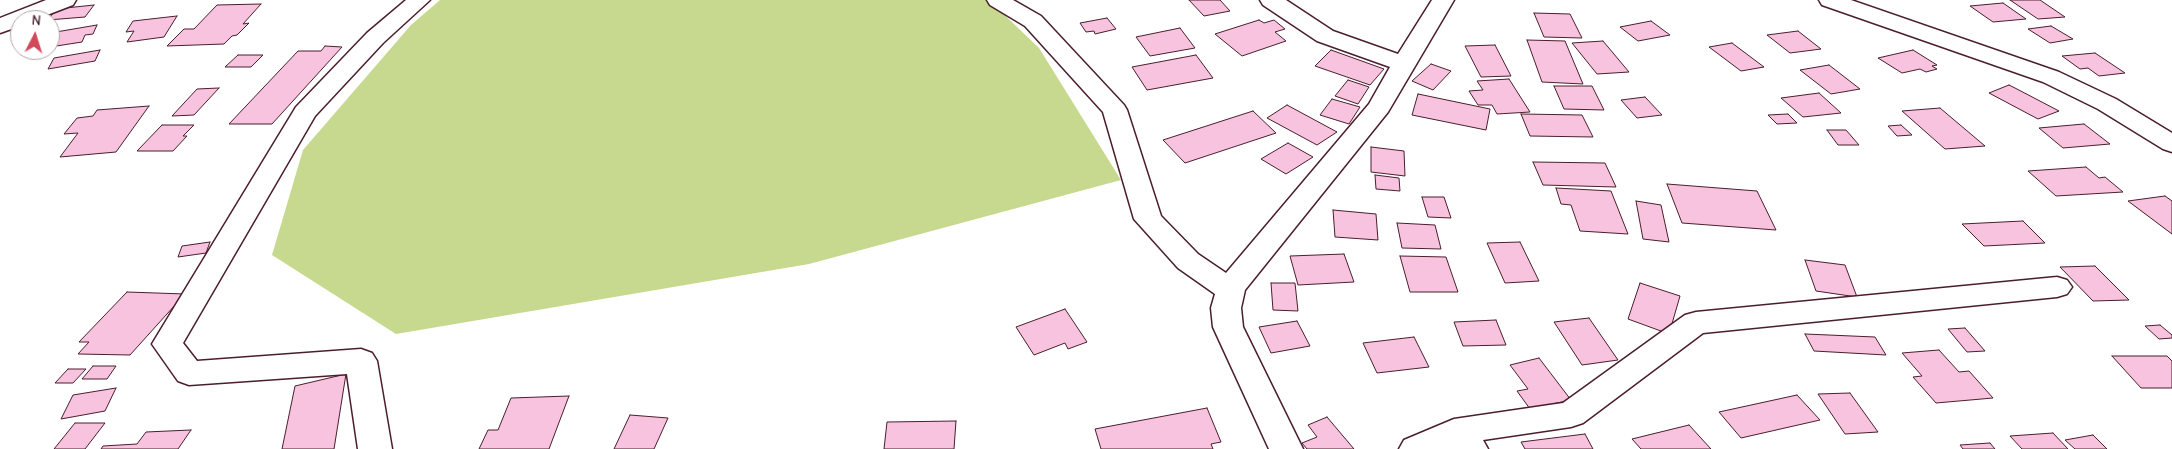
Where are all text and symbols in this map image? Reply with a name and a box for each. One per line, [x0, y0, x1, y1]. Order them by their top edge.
north arrow [10, 10, 60, 60]
text: N [31, 12, 42, 29]

